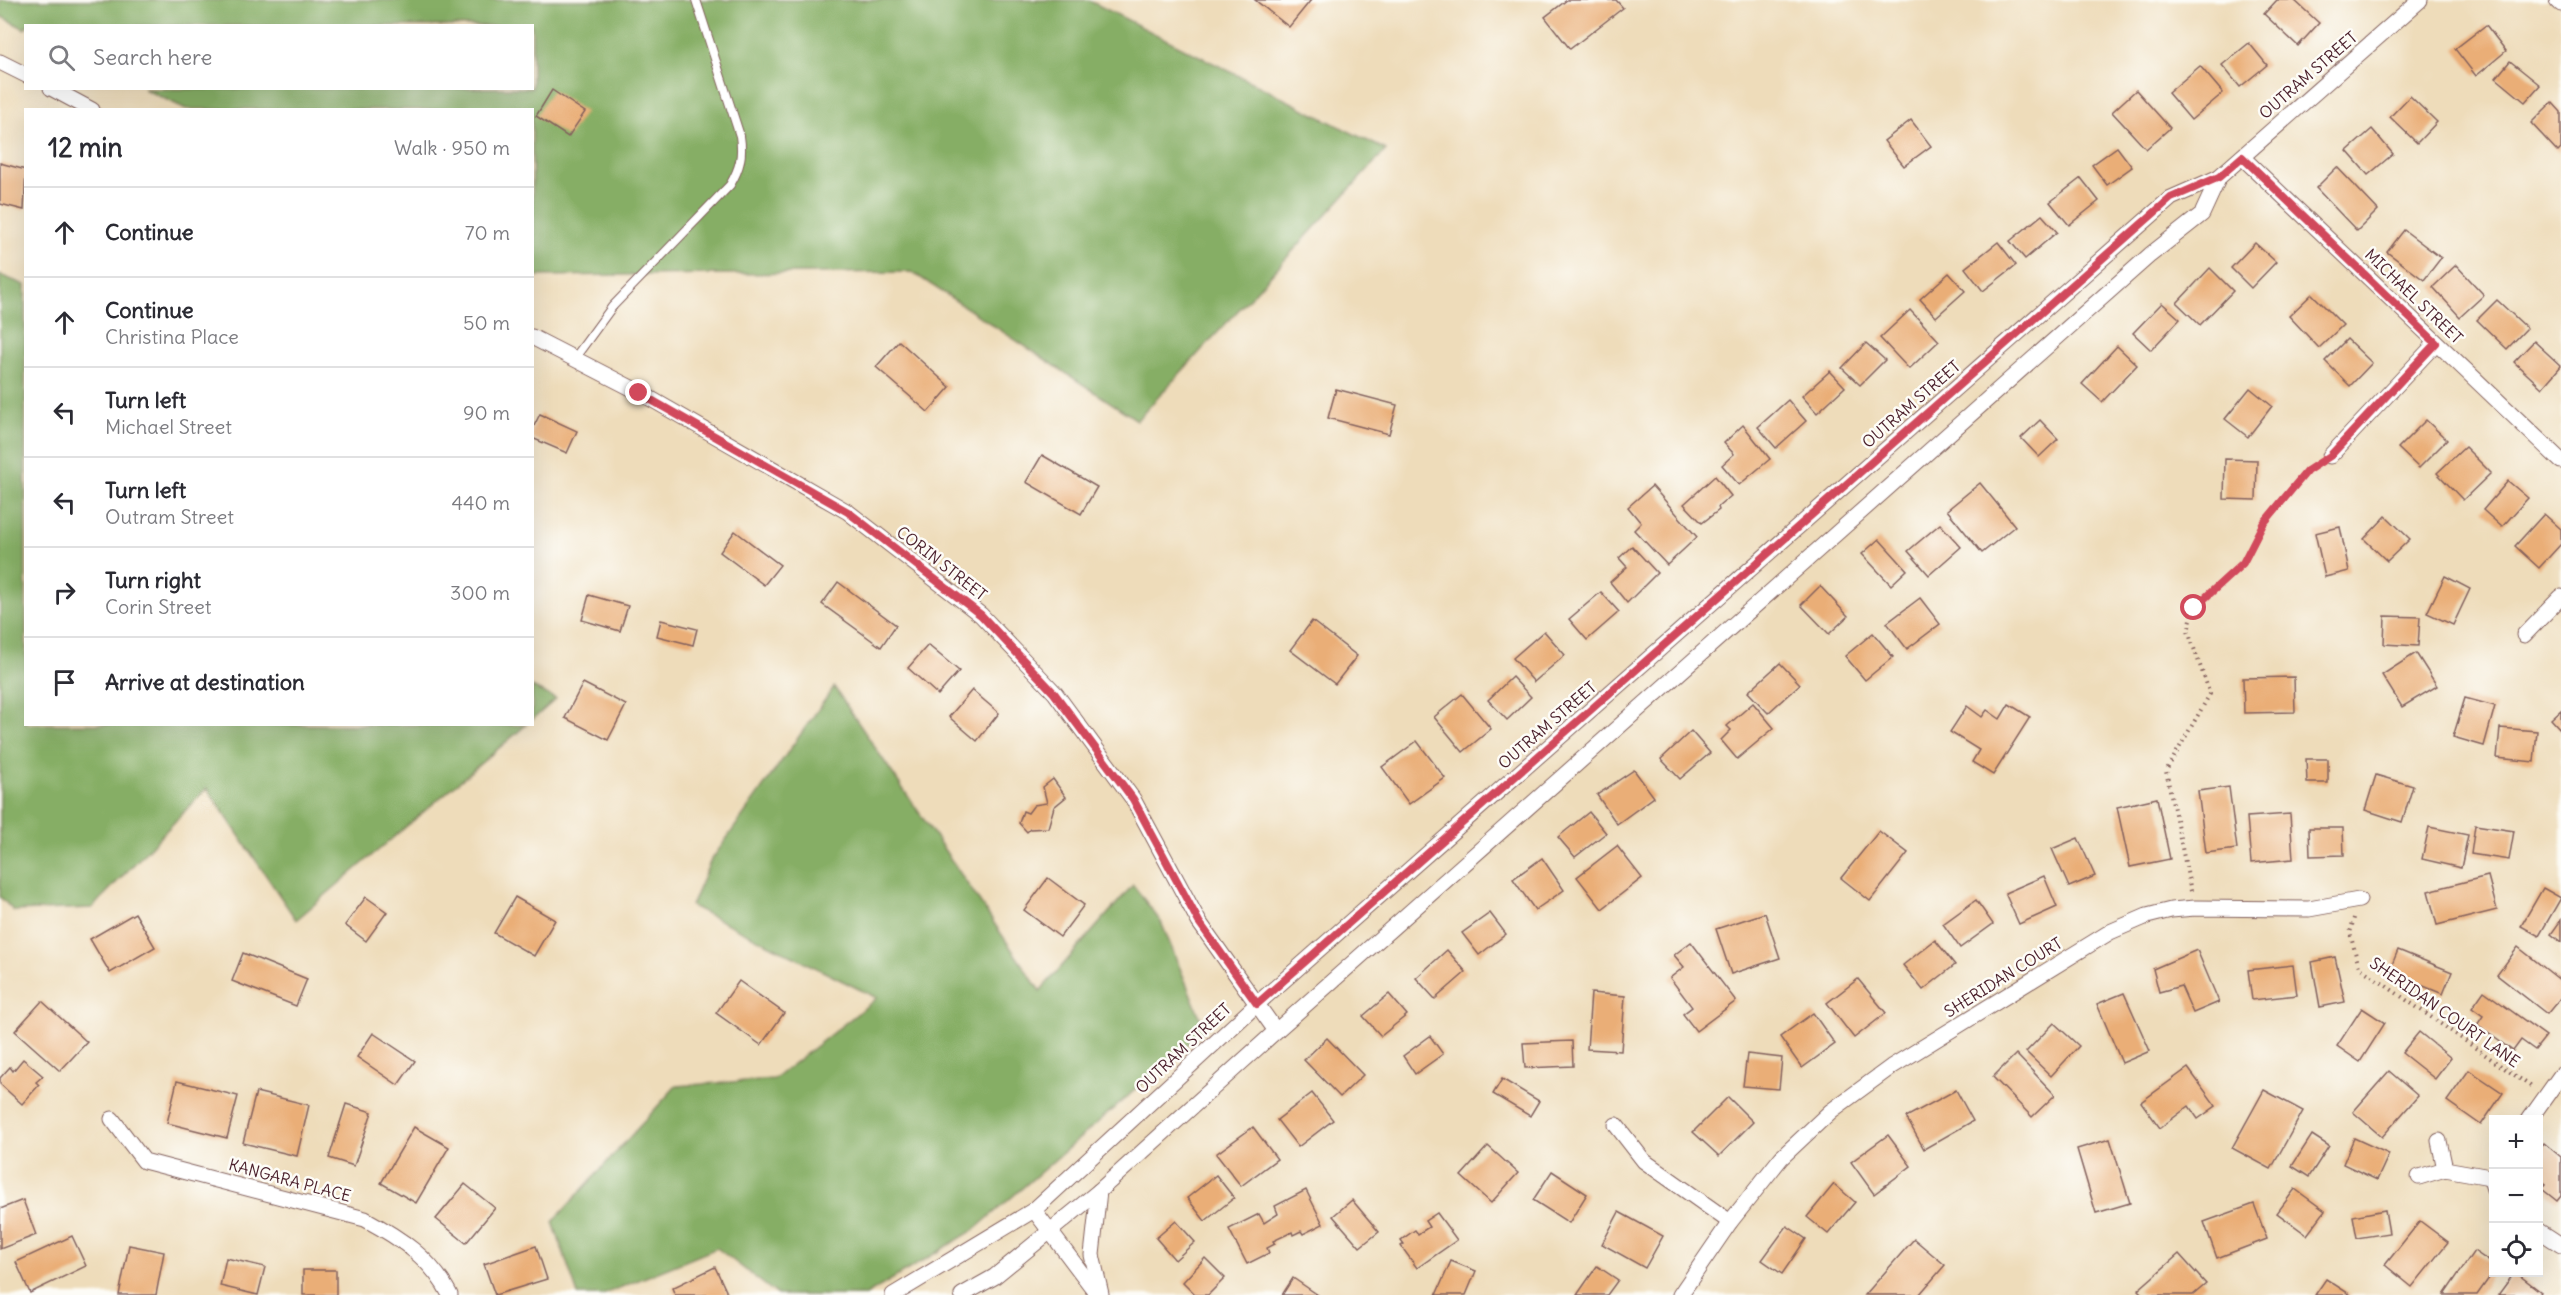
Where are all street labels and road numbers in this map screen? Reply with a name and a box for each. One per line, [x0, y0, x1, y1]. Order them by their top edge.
street label: OUTRAM STREET [2255, 27, 2361, 123]
street label: MICHAEL STREET [2361, 244, 2467, 348]
street label: OUTRAM STREET [1858, 356, 1964, 452]
street label: CORIN STREET [893, 522, 991, 604]
street label: OUTRAM STREET [1494, 677, 1600, 773]
street label: SHERIDAN COURT [1940, 933, 2066, 1021]
street label: SHERIDAN COURT LANE [2366, 953, 2524, 1071]
street label: OUTRAM STREET [1131, 999, 1235, 1097]
street label: KANGARA PLACE [227, 1154, 353, 1206]

